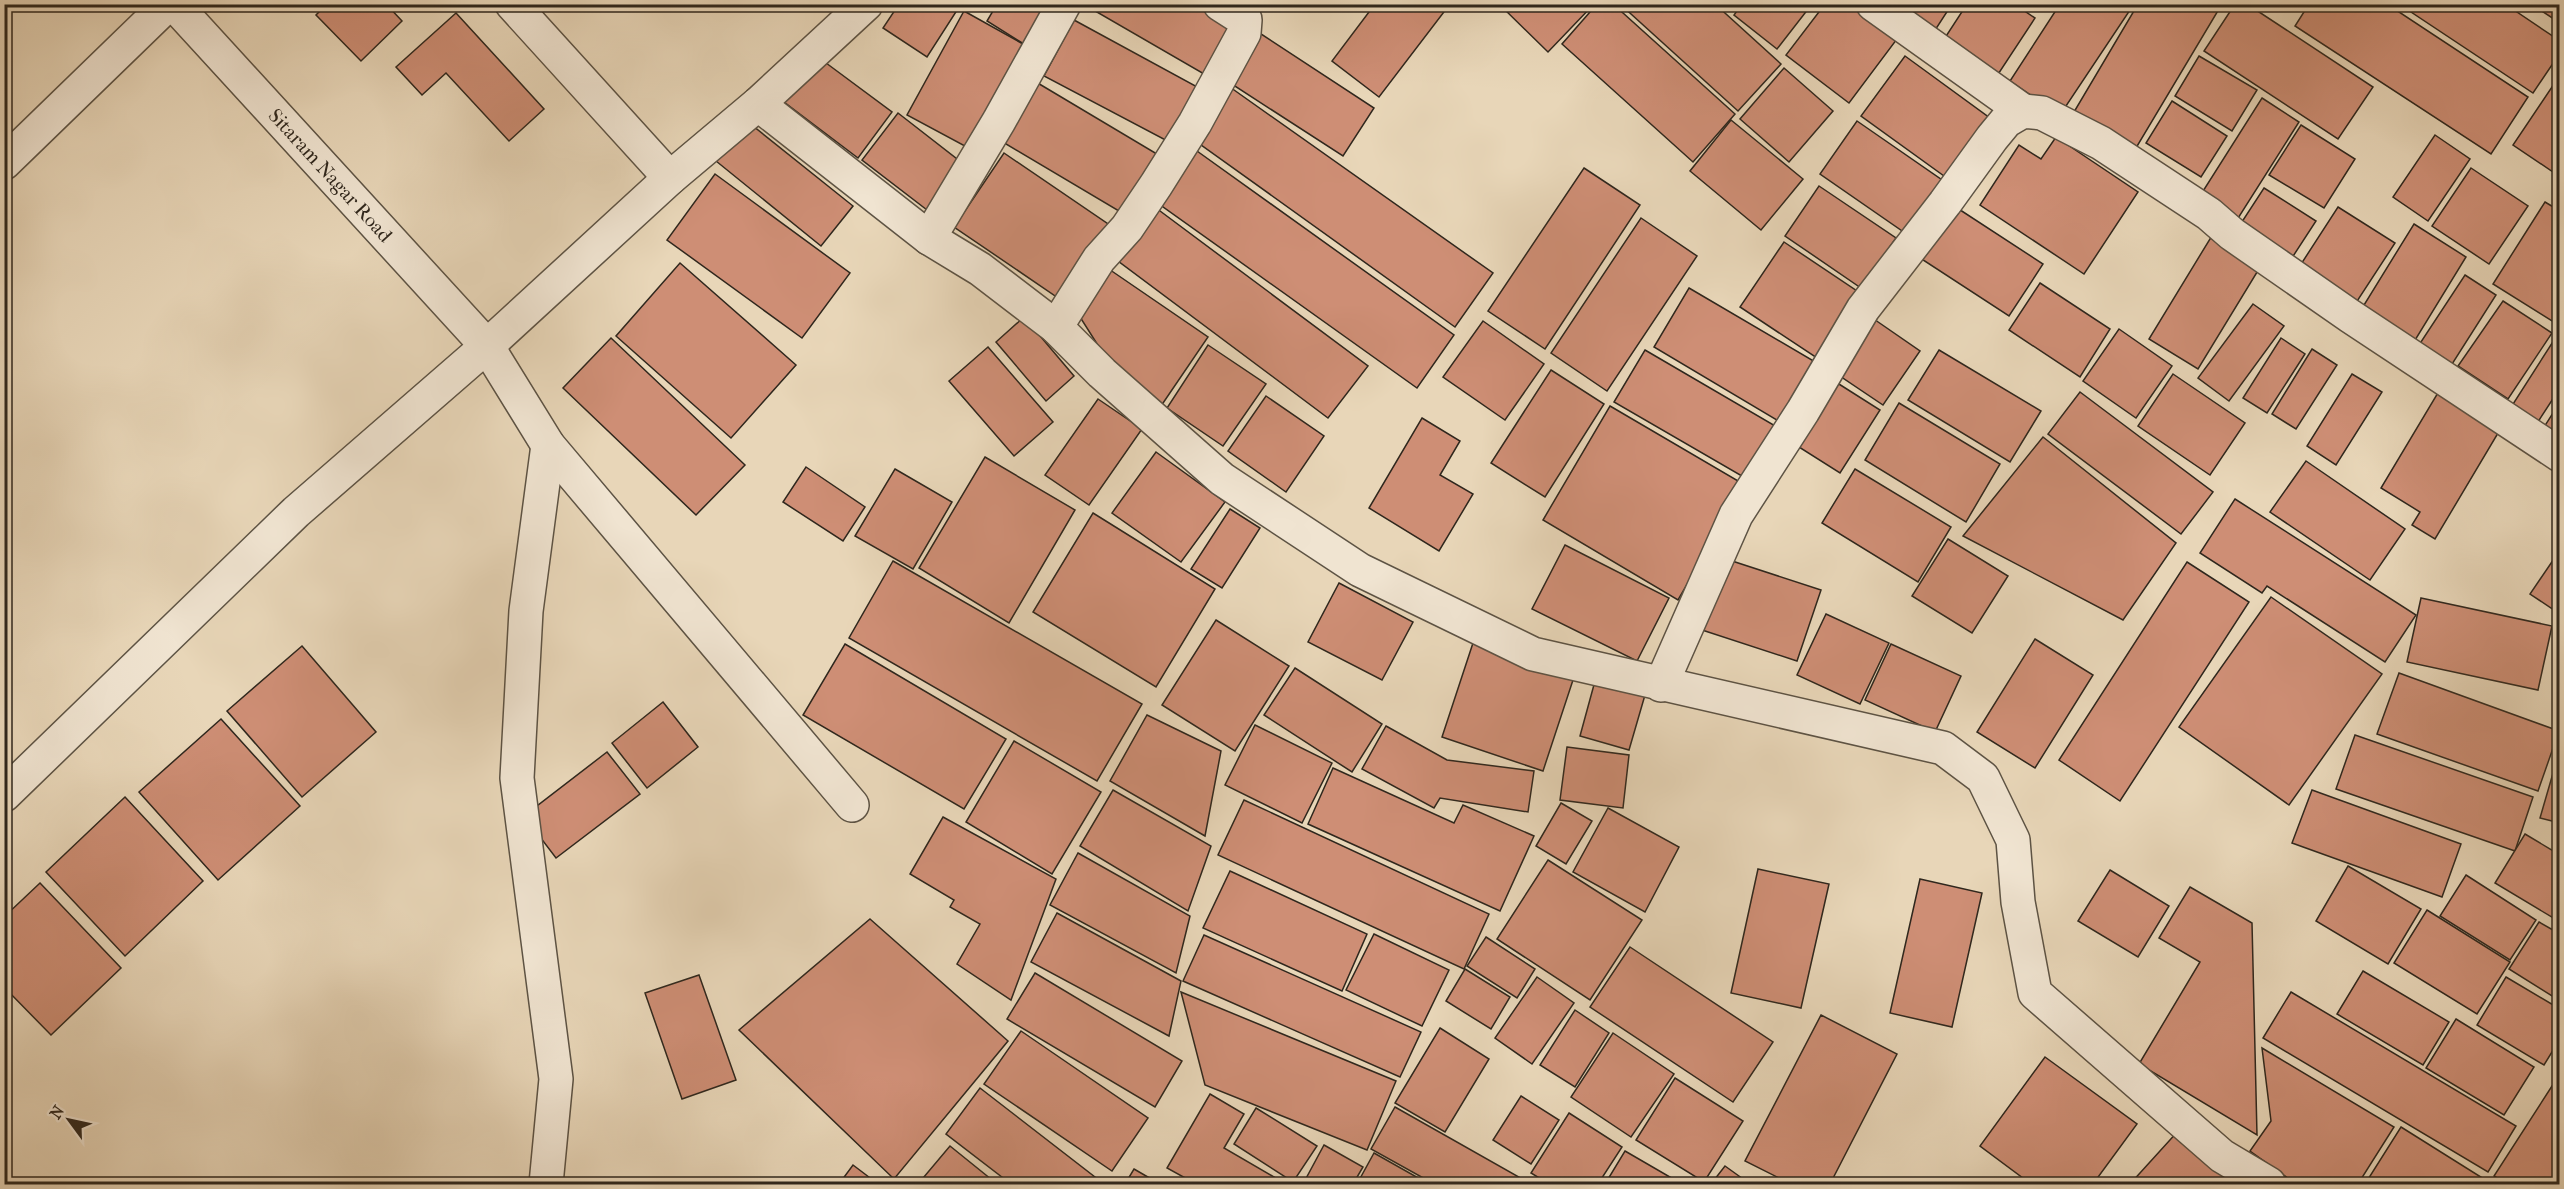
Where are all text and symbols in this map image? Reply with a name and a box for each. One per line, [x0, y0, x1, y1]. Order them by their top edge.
street label: Sitaram Nagar Road [264, 104, 398, 248]
north arrow [39, 1090, 99, 1150]
text: N [46, 1101, 69, 1122]

